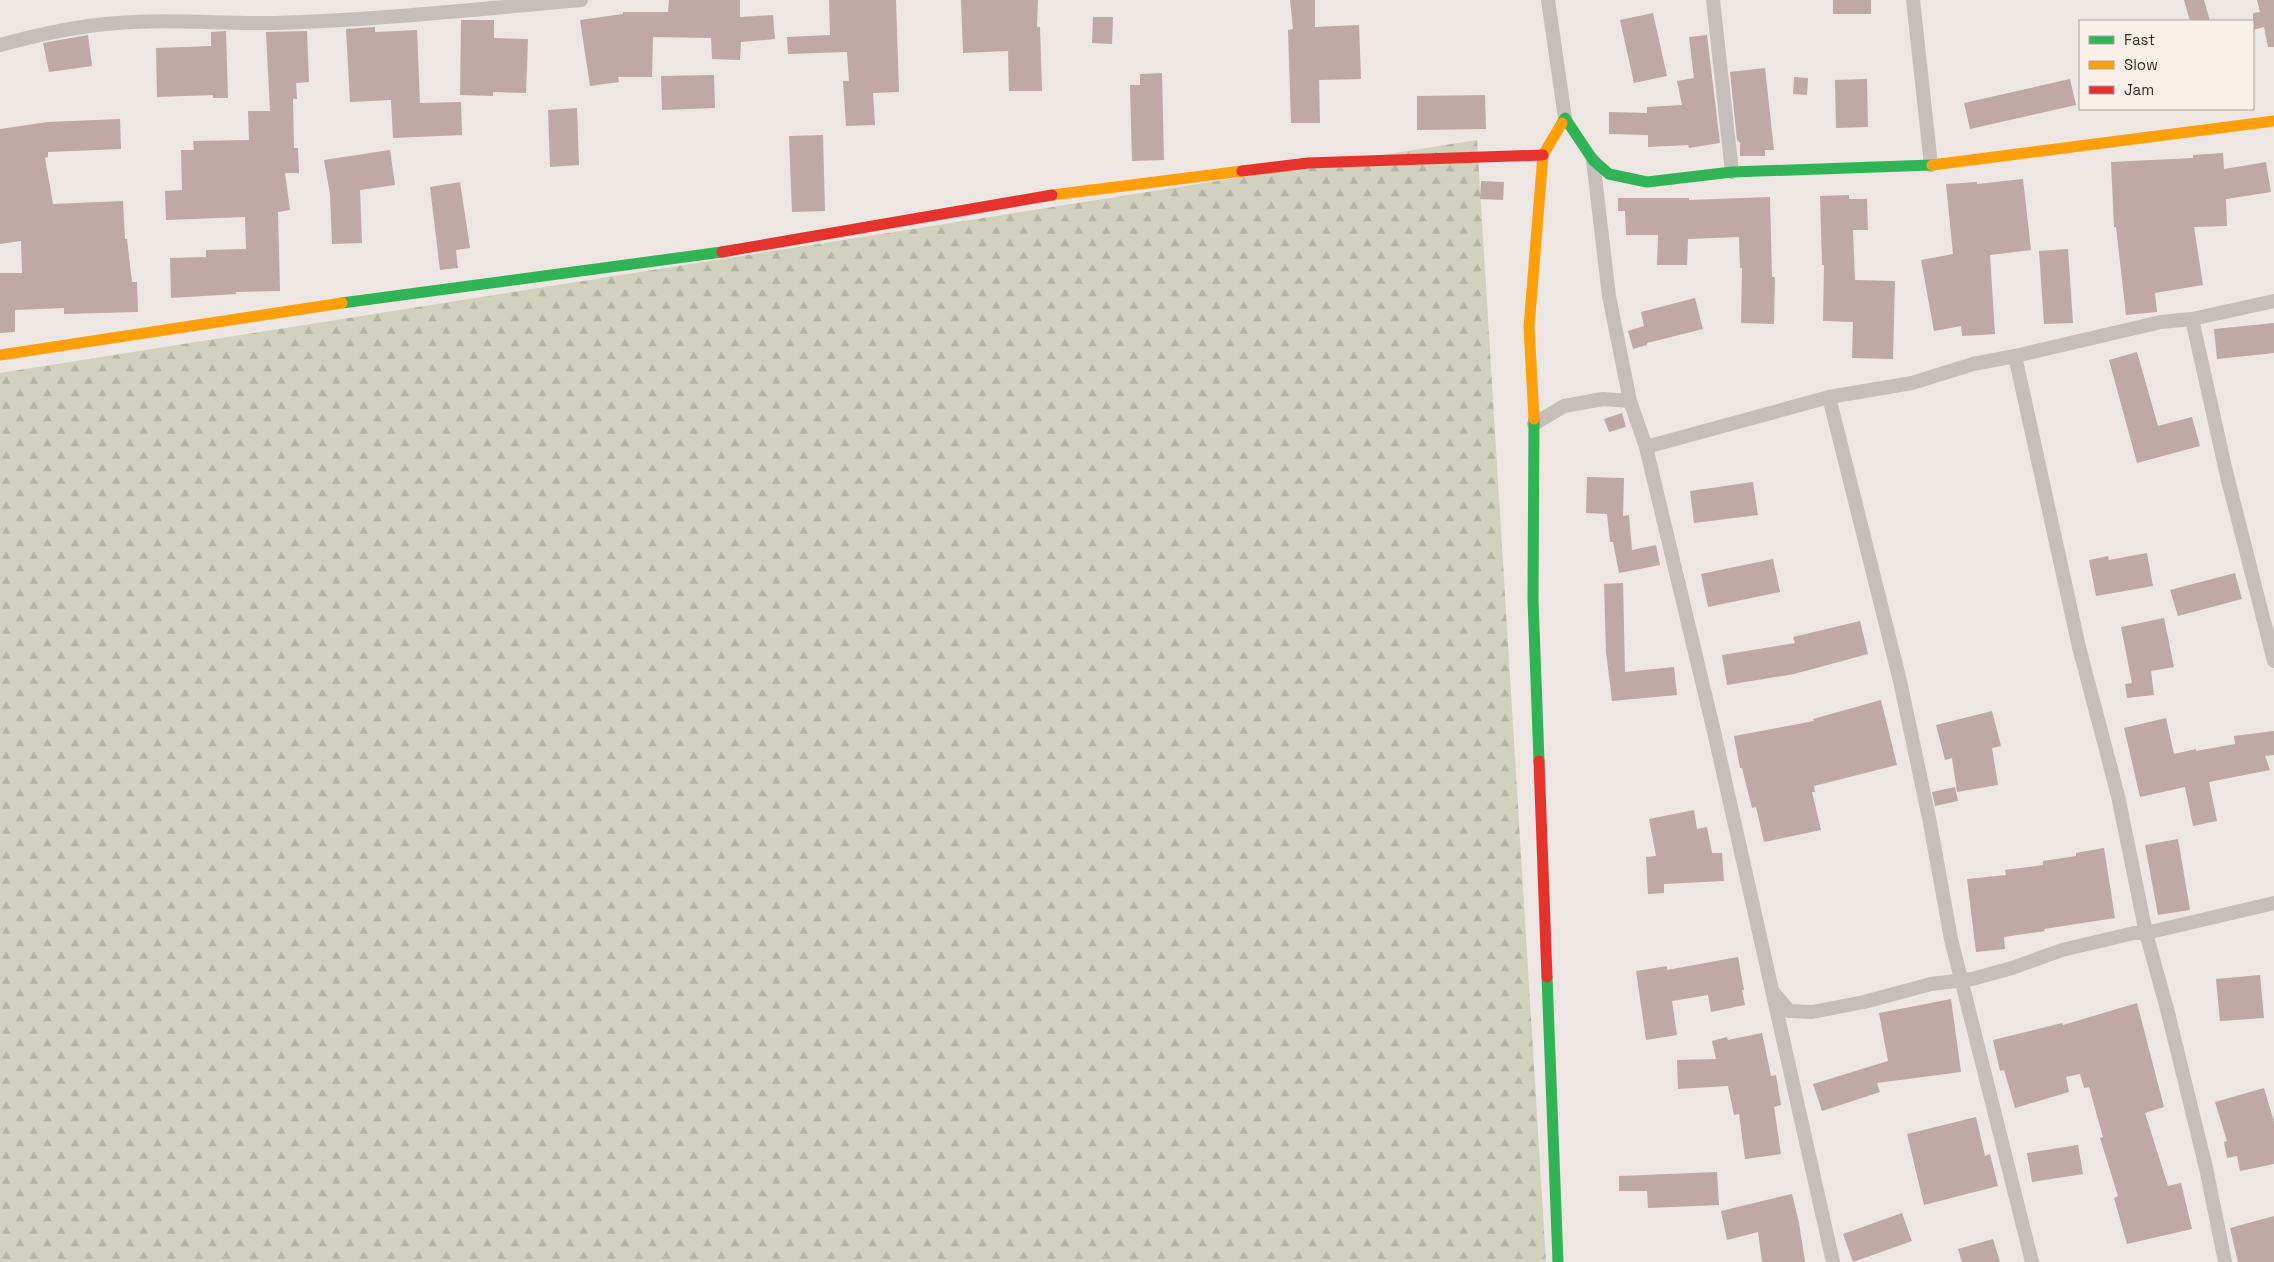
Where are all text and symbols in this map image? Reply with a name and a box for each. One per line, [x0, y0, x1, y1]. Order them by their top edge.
legend [2079, 20, 2254, 110]
text: Fast [2124, 30, 2155, 49]
text: Slow [2124, 55, 2158, 74]
text: Jam [2124, 80, 2154, 99]

